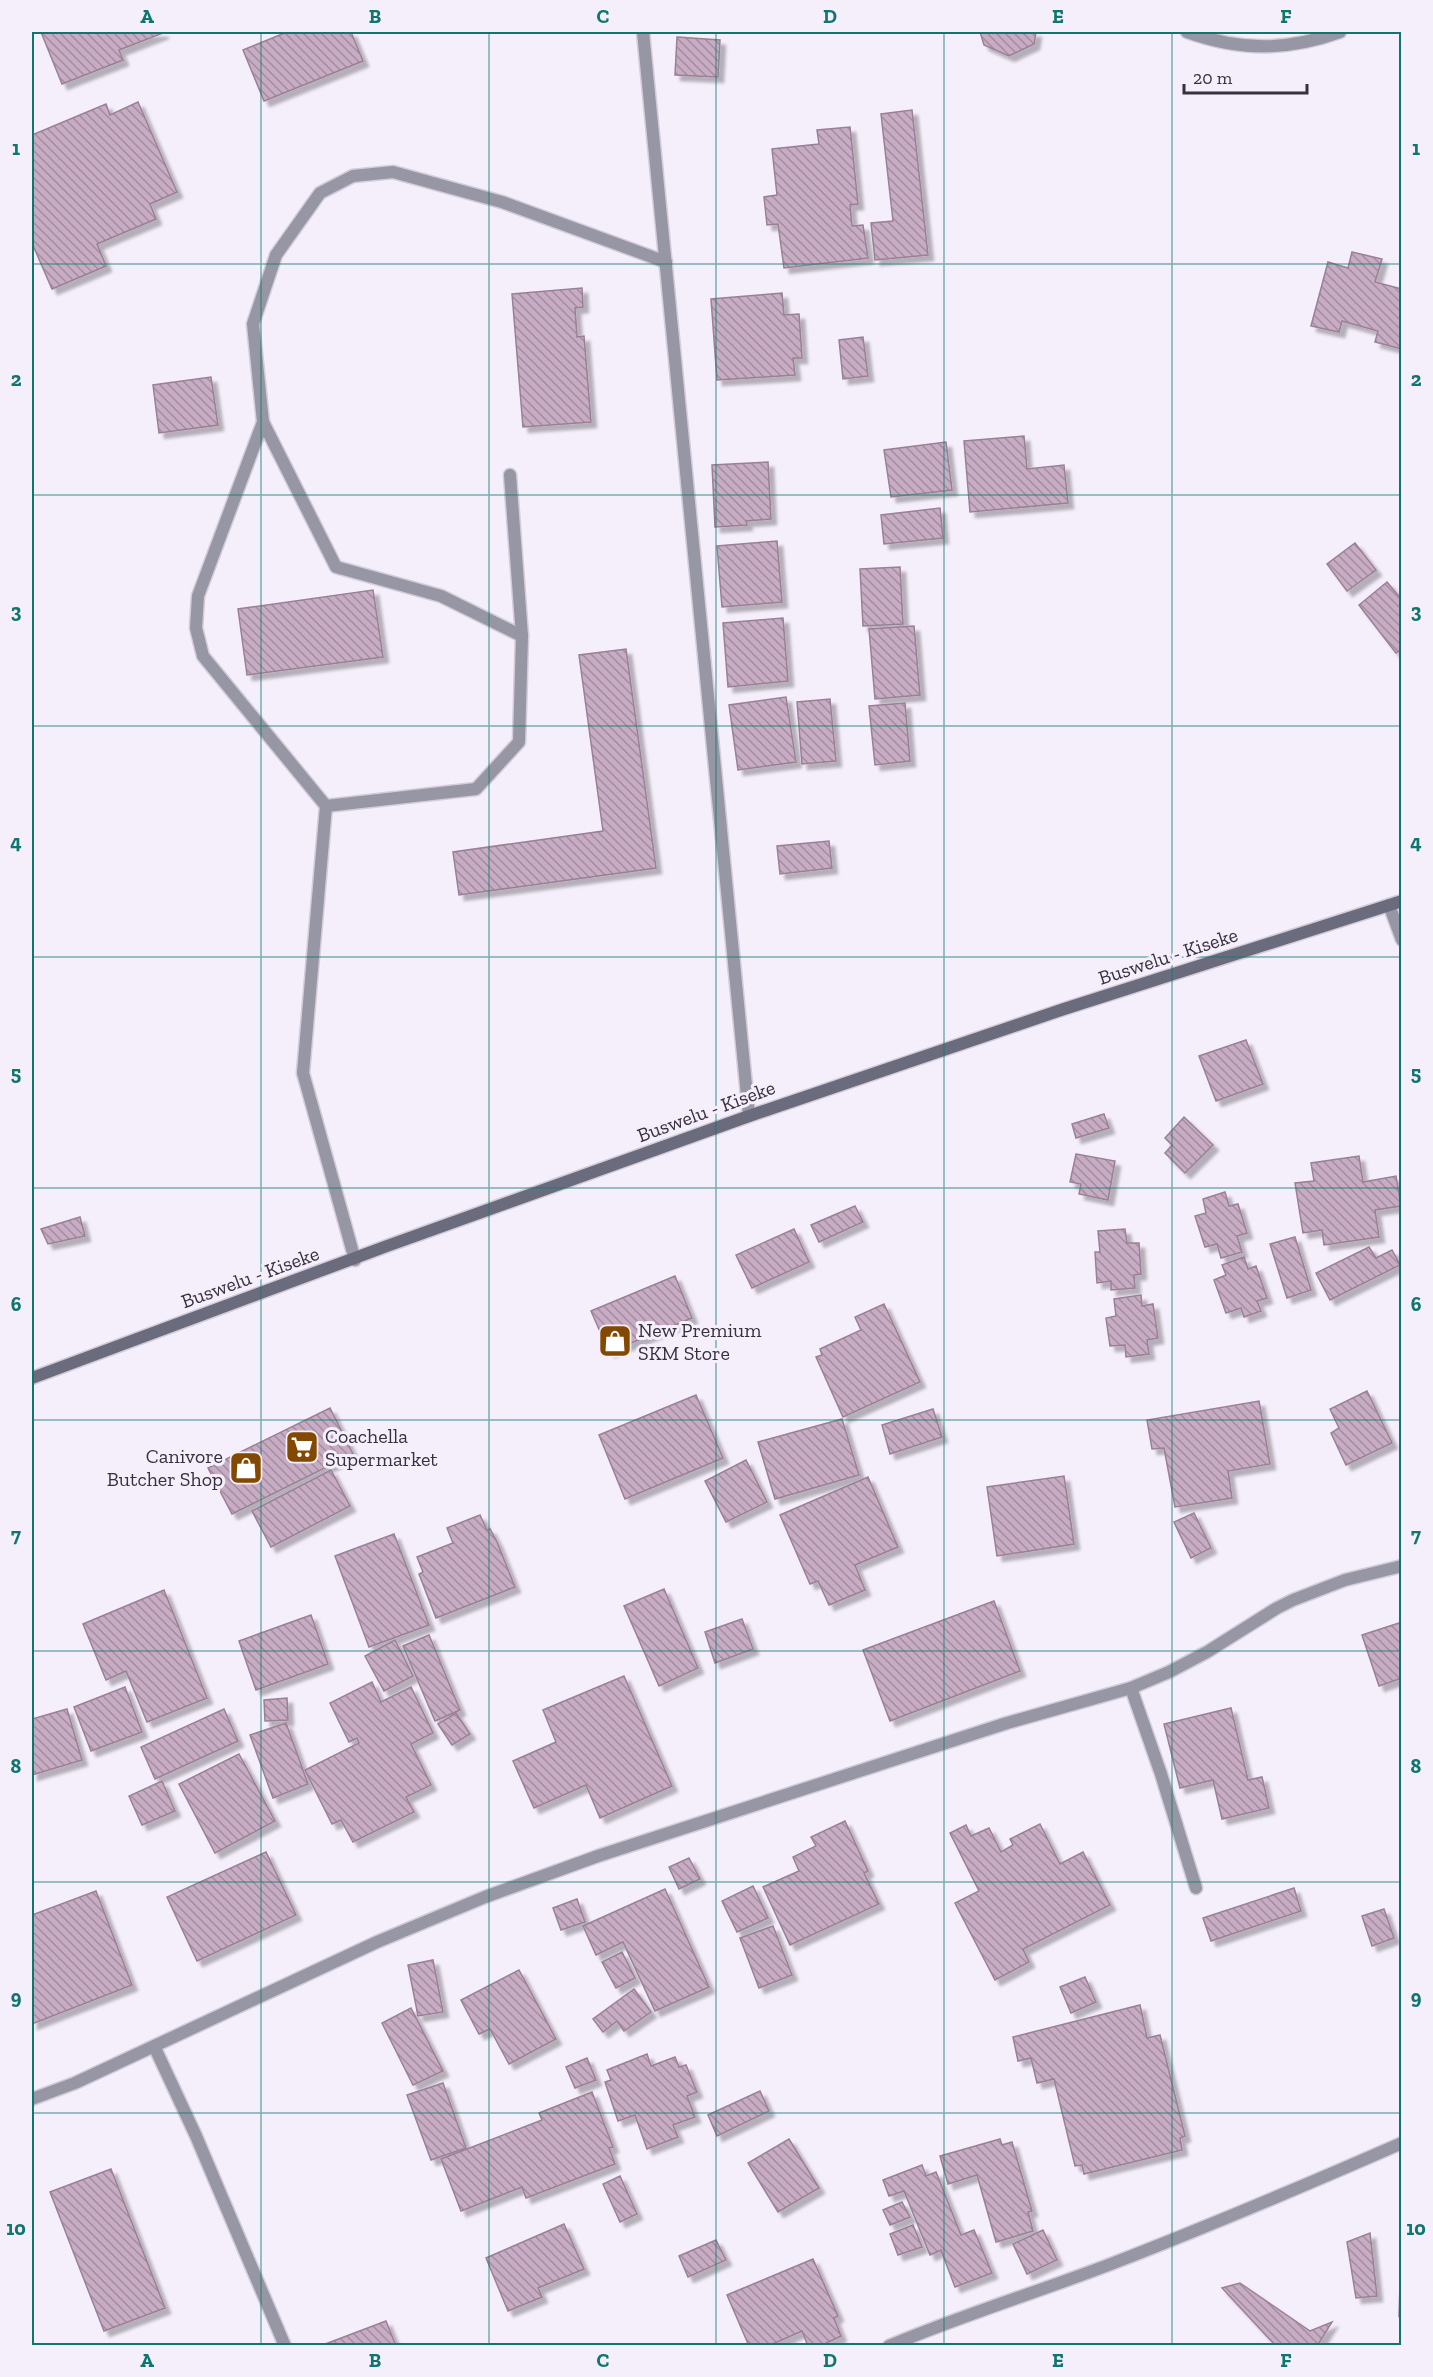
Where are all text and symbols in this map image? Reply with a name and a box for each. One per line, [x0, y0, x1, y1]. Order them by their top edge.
text: A [140, 4, 154, 28]
text: B [369, 4, 381, 28]
text: C [597, 4, 610, 28]
text: D [823, 4, 837, 28]
text: E [1052, 4, 1064, 28]
text: F [1280, 4, 1292, 28]
scale bar [1184, 57, 1307, 95]
text: 20 m [1193, 67, 1233, 89]
text: 1 [12, 136, 20, 160]
text: 1 [1412, 136, 1420, 160]
text: 2 [11, 367, 22, 391]
text: 2 [1411, 367, 1422, 391]
text: 3 [11, 599, 22, 623]
text: 3 [1411, 599, 1422, 623]
text: 4 [10, 830, 22, 854]
text: 4 [1410, 830, 1422, 854]
street label: Buswelu - Kiseke [1095, 922, 1241, 990]
text: 5 [11, 1061, 21, 1085]
text: 5 [1411, 1061, 1421, 1085]
street label: Buswelu - Kiseke [634, 1075, 778, 1147]
street label: Buswelu - Kiseke [178, 1241, 322, 1313]
text: 6 [11, 1292, 22, 1316]
text: 6 [1411, 1292, 1422, 1316]
place label: New Premium SKM Store [638, 1318, 762, 1365]
shop icon: New Premium SKM Store [597, 1323, 633, 1359]
place label: Coachella Supermarket [325, 1424, 438, 1471]
supermarket icon: Coachella Supermarket [284, 1429, 320, 1465]
place label: Canivore Butcher Shop [107, 1444, 223, 1491]
shop icon: Canivore Butcher Shop [228, 1450, 264, 1486]
text: 7 [11, 1523, 21, 1547]
text: 7 [1411, 1523, 1421, 1547]
text: 8 [11, 1754, 22, 1778]
text: 8 [1411, 1754, 1422, 1778]
text: 9 [11, 1985, 22, 2009]
text: 9 [1411, 1985, 1422, 2009]
text: 10 [6, 2216, 26, 2240]
text: 10 [1406, 2216, 1426, 2240]
text: A [140, 2348, 154, 2372]
text: B [369, 2348, 381, 2372]
text: C [597, 2348, 610, 2372]
text: D [823, 2348, 837, 2372]
text: E [1052, 2348, 1064, 2372]
text: F [1280, 2348, 1292, 2372]

